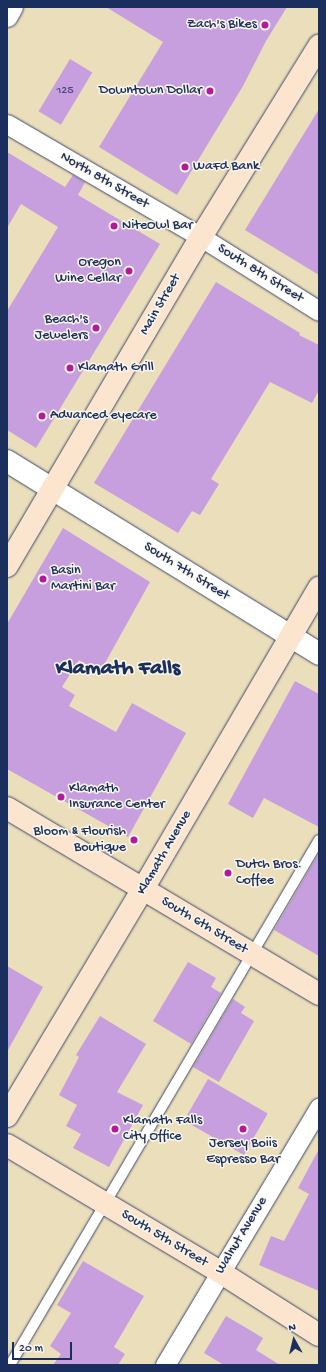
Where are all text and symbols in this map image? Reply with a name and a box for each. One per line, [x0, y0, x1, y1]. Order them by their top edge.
place label: Zach's Bikes [187, 17, 257, 33]
marker: Zach's Bikes [260, 20, 270, 30]
place label: Downtown Dollar [99, 83, 202, 99]
house number: 125 [56, 85, 74, 99]
marker: Downtown Dollar [205, 86, 215, 96]
street label: North 8th Street [57, 149, 151, 213]
place label: WaFd Bank [193, 159, 259, 175]
marker: WaFd Bank [180, 162, 190, 172]
place label: NiteOwl Bar [122, 218, 193, 234]
marker: NiteOwl Bar [109, 221, 119, 231]
street label: South 8th Street [214, 241, 306, 307]
place label: Oregon Wine Cellar [55, 255, 121, 288]
marker: Oregon Wine Cellar [124, 266, 134, 276]
street label: Main Street [137, 271, 185, 339]
place label: Beach's Jewelers [35, 312, 88, 344]
marker: Beach's Jewelers [91, 323, 101, 333]
place label: Klamath Grill [78, 360, 154, 376]
marker: Klamath Grill [65, 363, 75, 373]
place label: Advanced eyecare [50, 408, 157, 424]
marker: Advanced eyecare [37, 411, 47, 421]
street label: South 7th Street [140, 539, 232, 605]
place label: Basin Martini Bar [51, 563, 115, 596]
marker: Basin Martini Bar [38, 574, 48, 584]
district label: Klamath Falls [56, 657, 180, 683]
place label: Klamath Insurance Center [69, 781, 165, 814]
marker: Klamath Insurance Center [56, 792, 66, 802]
street label: Klamath Avenue [134, 808, 196, 898]
place label: Bloom & Flourish Boutique [33, 824, 126, 856]
marker: Bloom & Flourish Boutique [129, 835, 139, 845]
place label: Dutch Bros. Coffee [236, 857, 302, 890]
marker: Dutch Bros. Coffee [223, 868, 233, 878]
street label: South 6th Street [158, 894, 250, 958]
place label: Klamath Falls City Office [123, 1113, 202, 1146]
marker: Klamath Falls City Office [110, 1124, 120, 1134]
marker: Jersey Boiis Espresso Bar [238, 1124, 248, 1134]
place label: Jersey Boiis Espresso Bar [206, 1136, 280, 1168]
street label: Walnut Avenue [212, 1194, 272, 1278]
street label: South 5th Street [118, 1207, 210, 1271]
north arrow [274, 1320, 314, 1360]
text: N [288, 1322, 297, 1335]
scale bar [14, 1334, 74, 1360]
text: 20 m [19, 1342, 43, 1356]

